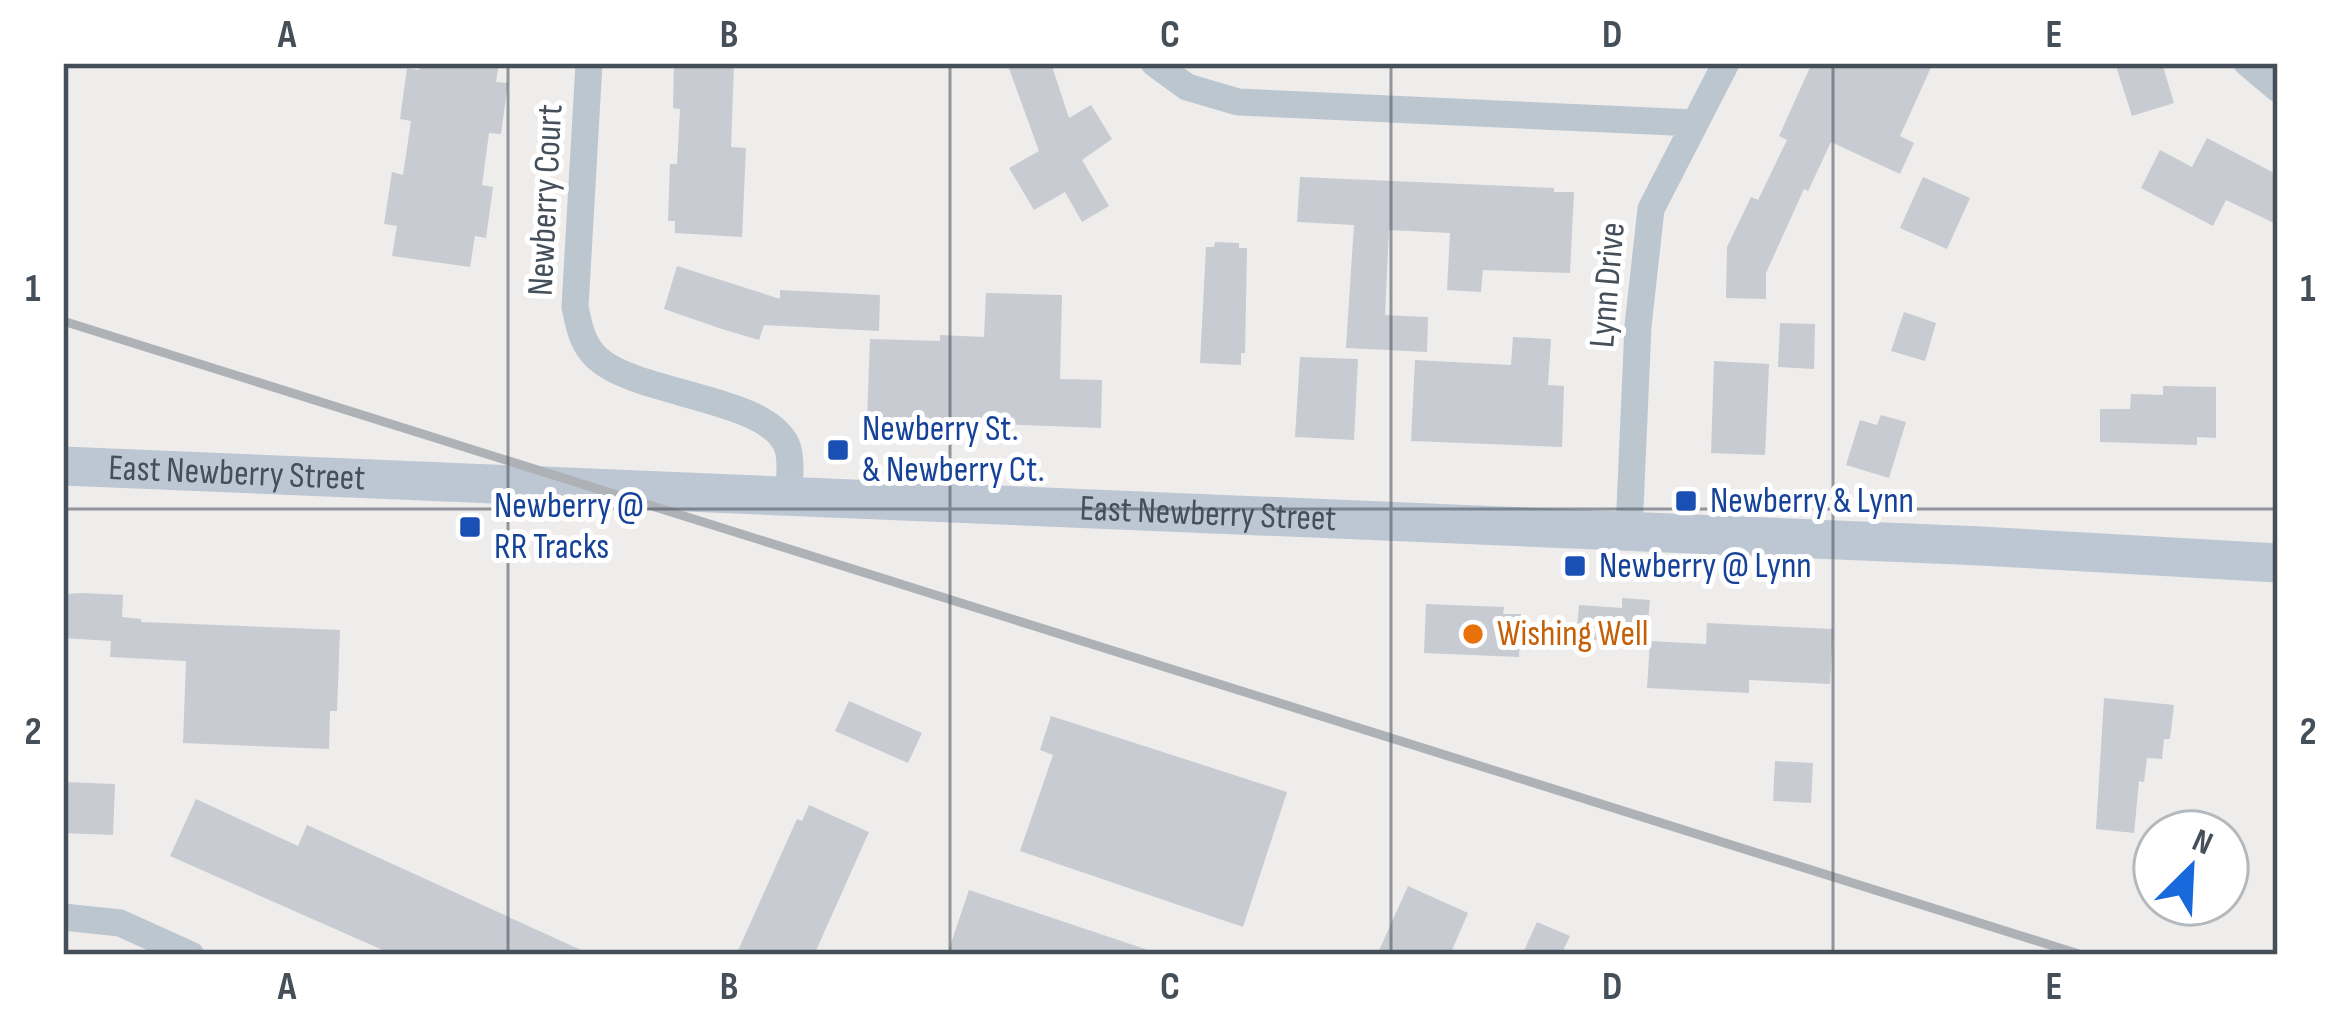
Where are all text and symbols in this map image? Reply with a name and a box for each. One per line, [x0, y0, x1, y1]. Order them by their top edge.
text: A [277, 12, 297, 59]
text: B [720, 12, 738, 59]
text: C [1160, 12, 1180, 59]
text: D [1602, 12, 1622, 59]
text: E [2046, 12, 2062, 59]
street label: Newberry Court [520, 103, 572, 297]
street label: Lynn Drive [1581, 220, 1635, 350]
text: 1 [25, 266, 41, 313]
text: 1 [2300, 266, 2316, 313]
place label: Newberry St. & Newberry Ct. [862, 408, 1044, 492]
marker: Newberry St. & Newberry Ct. [825, 437, 851, 463]
street label: East Newberry Street [108, 446, 366, 500]
place label: Newberry & Lynn [1710, 480, 1914, 523]
place label: Newberry @ RR Tracks [494, 485, 644, 569]
street label: East Newberry Street [1079, 487, 1337, 541]
marker: Newberry & Lynn [1673, 488, 1699, 514]
marker: Newberry @ RR Tracks [457, 514, 483, 540]
place label: Newberry @ Lynn [1599, 545, 1812, 588]
marker: Newberry @ Lynn [1562, 553, 1588, 579]
place label: Wishing Well [1497, 613, 1648, 656]
marker: Wishing Well [1460, 621, 1486, 647]
text: 2 [24, 709, 42, 756]
text: 2 [2299, 709, 2317, 756]
north arrow [2131, 808, 2251, 928]
text: N [2186, 821, 2219, 864]
text: A [277, 964, 297, 1011]
text: B [720, 964, 738, 1011]
text: C [1160, 964, 1180, 1011]
text: D [1602, 964, 1622, 1011]
text: E [2046, 964, 2062, 1011]

